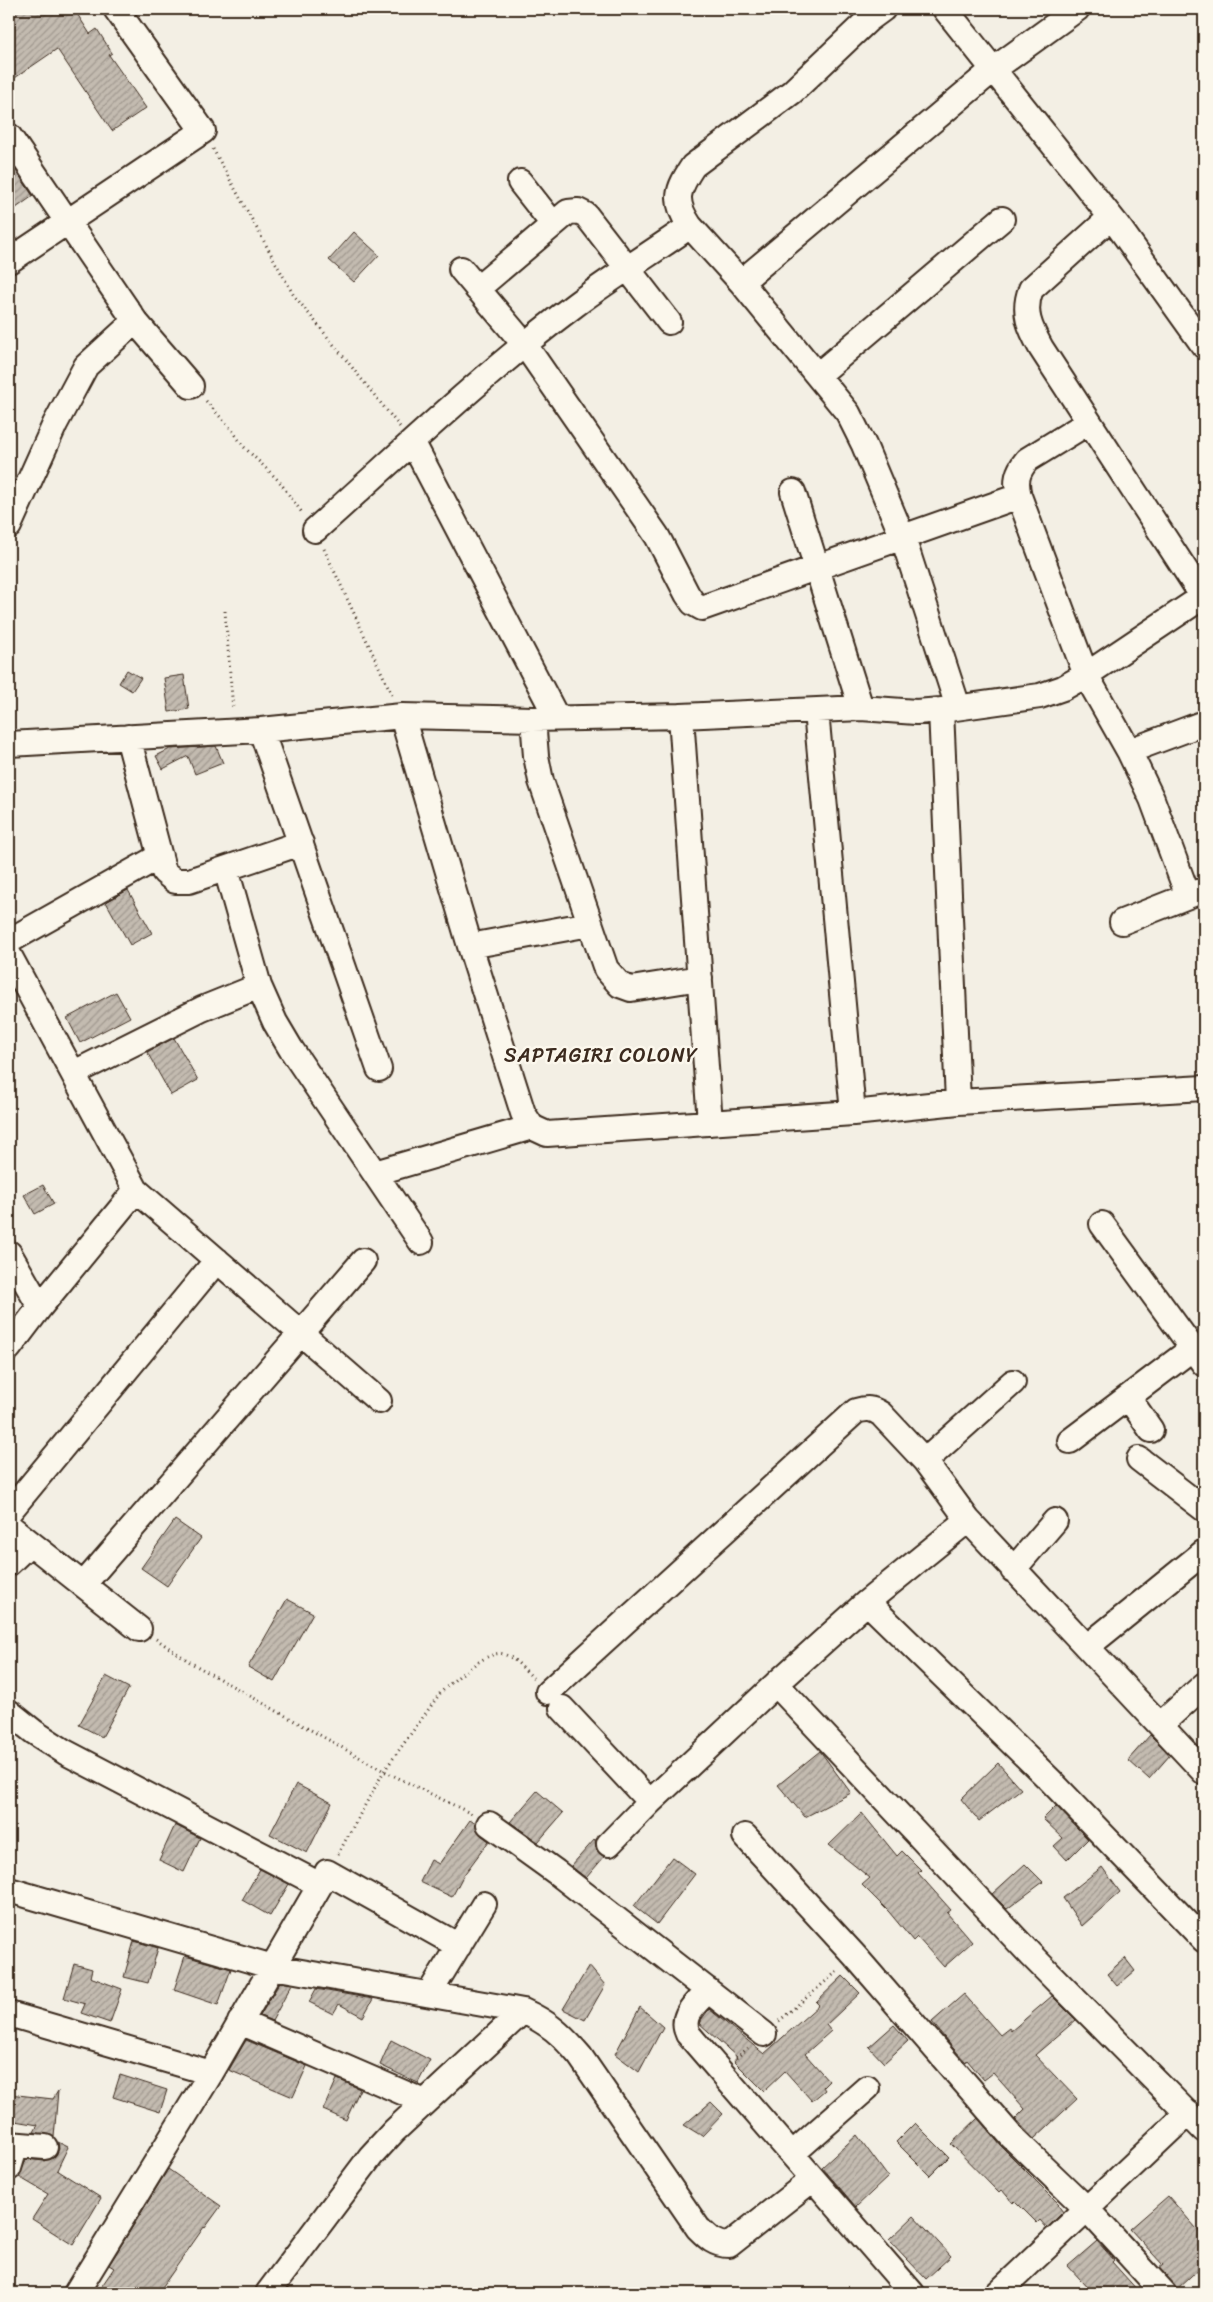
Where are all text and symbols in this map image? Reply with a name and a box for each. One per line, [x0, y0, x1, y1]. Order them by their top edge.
district label: SAPTAGIRI COLONY [504, 1038, 699, 1073]

